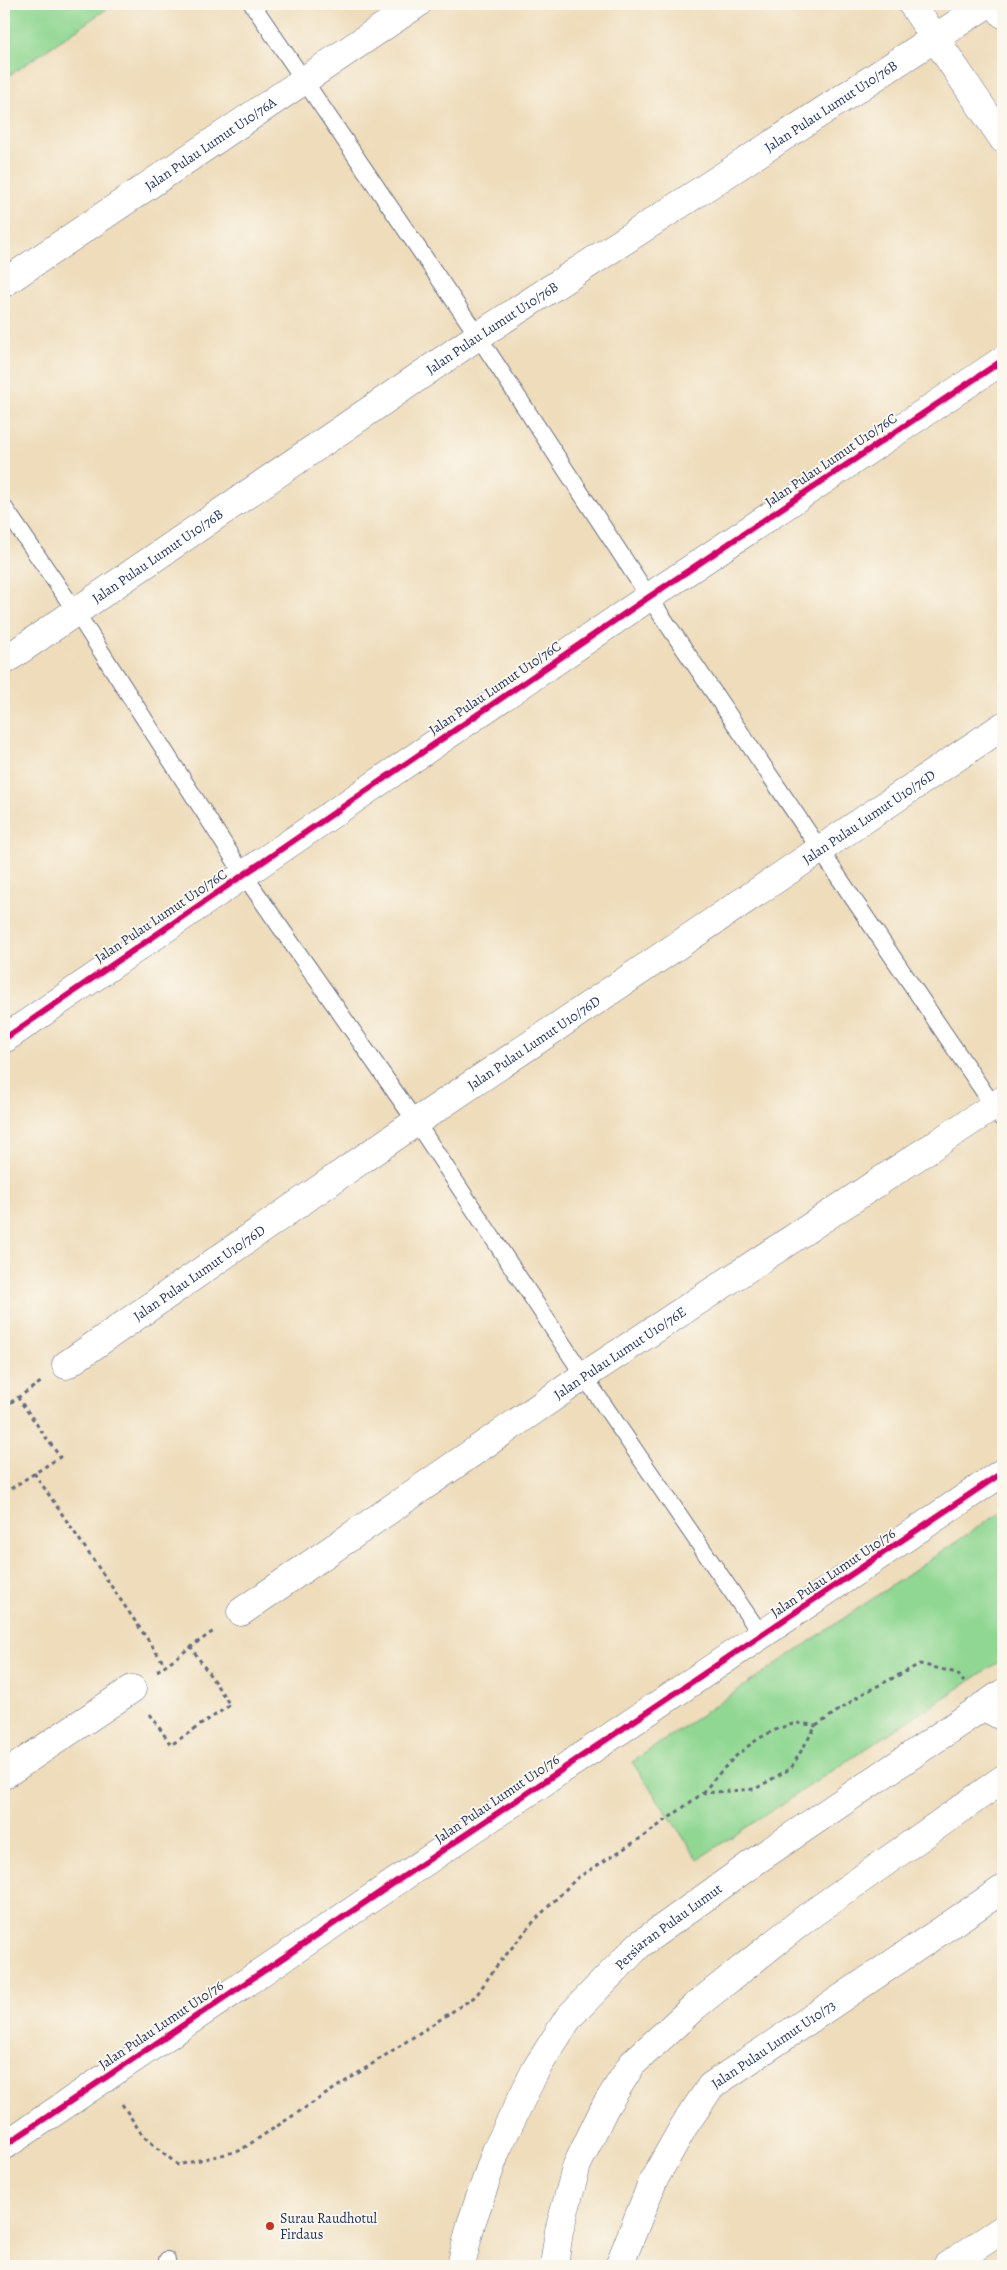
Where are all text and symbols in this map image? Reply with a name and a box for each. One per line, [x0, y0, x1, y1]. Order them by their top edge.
street label: Jalan Pulau Lumut U10/76B [761, 55, 901, 156]
street label: Jalan Pulau Lumut U10/76A [141, 92, 281, 195]
street label: Jalan Pulau Lumut U10/76B [422, 277, 562, 379]
street label: Jalan Pulau Lumut U10/76C [761, 409, 901, 511]
street label: Jalan Pulau Lumut U10/76B [88, 504, 227, 608]
street label: Jalan Pulau Lumut U10/76C [425, 637, 565, 739]
street label: Jalan Pulau Lumut U10/76D [798, 765, 939, 868]
street label: Jalan Pulau Lumut U10/76C [91, 865, 231, 967]
street label: Jalan Pulau Lumut U10/76D [463, 991, 604, 1094]
street label: Jalan Pulau Lumut U10/76D [129, 1220, 269, 1325]
street label: Jalan Pulau Lumut U10/76E [550, 1302, 690, 1404]
street label: Jalan Pulau Lumut U10/76 [767, 1524, 899, 1622]
street label: Jalan Pulau Lumut U10/76 [431, 1750, 563, 1848]
street label: Persiaran Pulau Lumut [610, 1879, 726, 1974]
street label: Jalan Pulau Lumut U10/76 [95, 1976, 227, 2074]
street label: Jalan Pulau Lumut U10/73 [707, 1995, 839, 2093]
place label: Surau Raudhotul Firdaus [280, 2209, 378, 2244]
marker: Surau Raudhotul Firdaus [264, 2220, 276, 2232]

